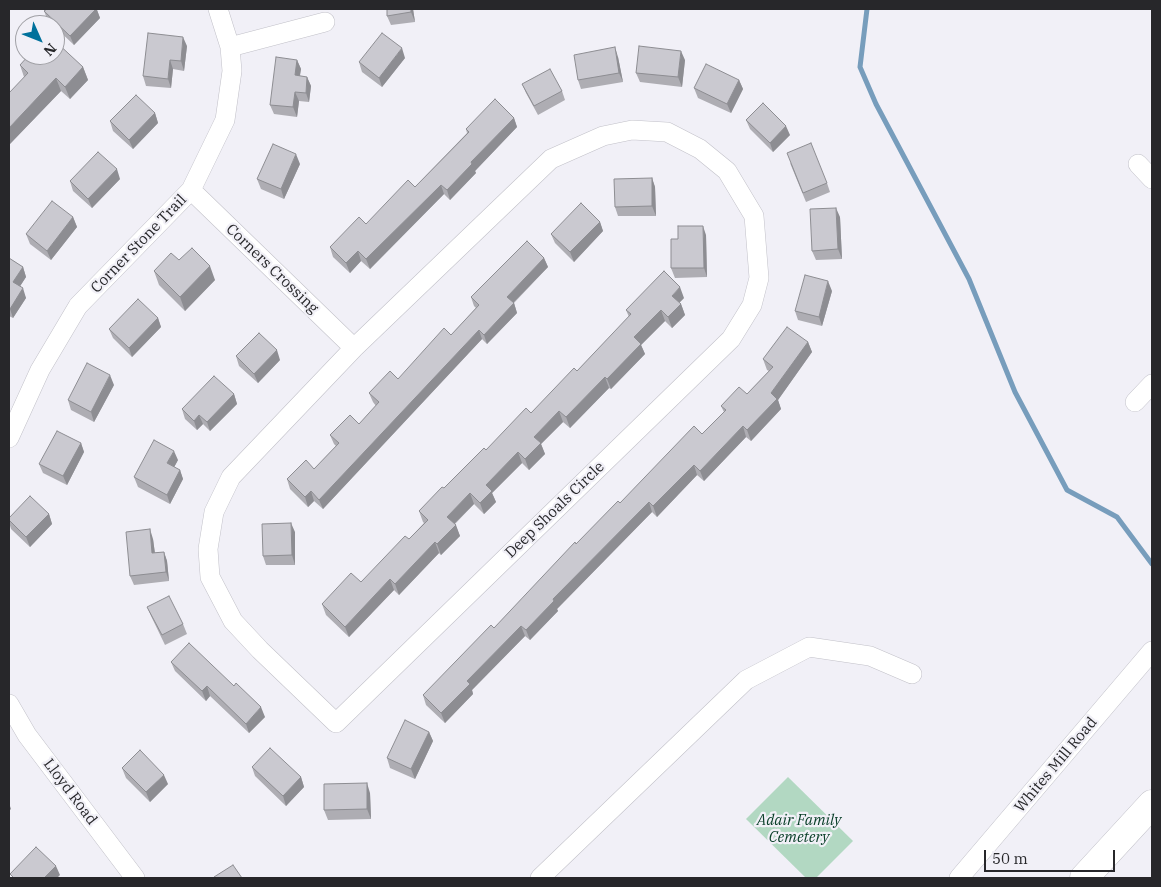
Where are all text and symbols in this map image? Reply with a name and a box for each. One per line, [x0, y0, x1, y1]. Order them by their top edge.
north arrow [15, 15, 65, 65]
text: N [40, 39, 60, 60]
street label: Corner Stone Trail [87, 191, 191, 297]
street label: Corners Crossing [222, 220, 322, 318]
street label: Deep Shoals Circle [502, 458, 608, 562]
street label: Whites Mill Road [1011, 714, 1101, 816]
street label: Lloyd Road [39, 755, 101, 829]
park label: Adair Family Cemetery [757, 812, 841, 847]
scale bar [986, 840, 1117, 872]
text: 50 m [992, 849, 1028, 868]

